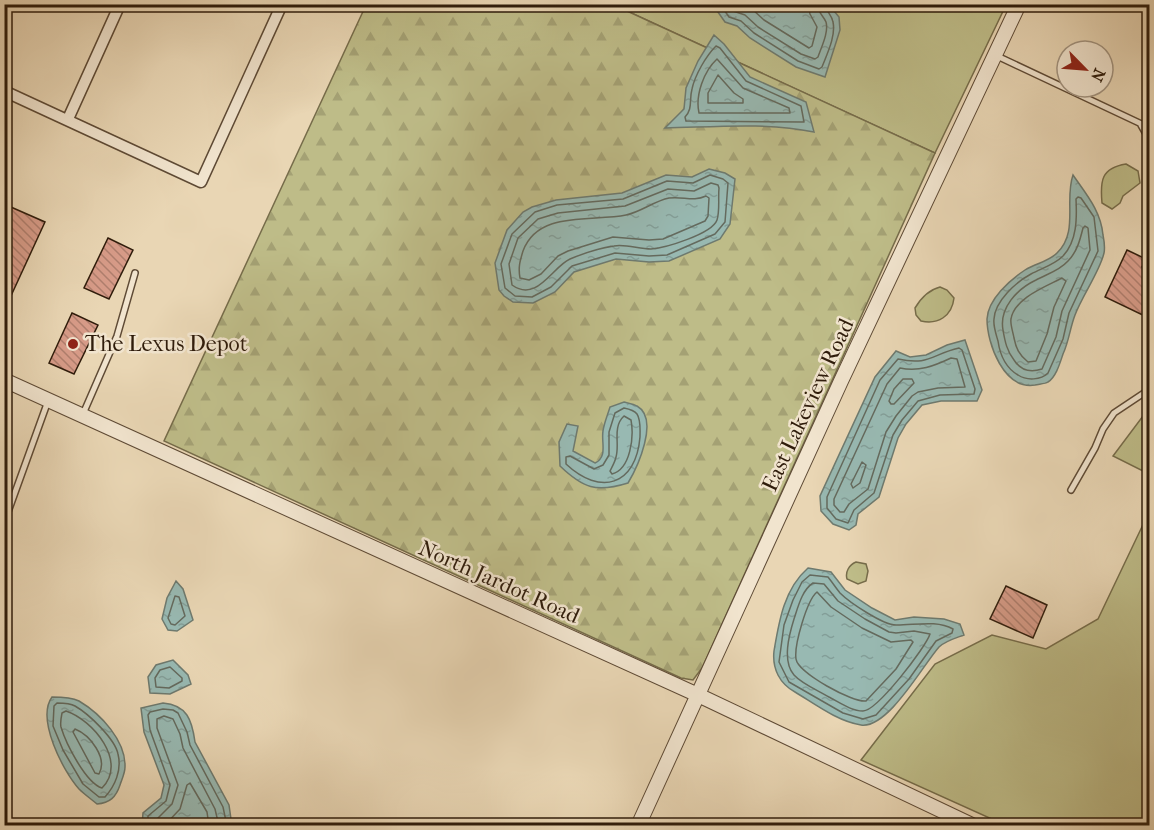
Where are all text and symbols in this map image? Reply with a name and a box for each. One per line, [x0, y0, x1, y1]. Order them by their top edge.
north arrow [1055, 39, 1115, 99]
text: N [1087, 66, 1109, 85]
street label: East Lakeview Road [757, 314, 860, 496]
place label: The Lexus Depot [85, 331, 248, 357]
marker: The Lexus Depot [66, 337, 80, 351]
street label: North Jardot Road [415, 535, 584, 630]

